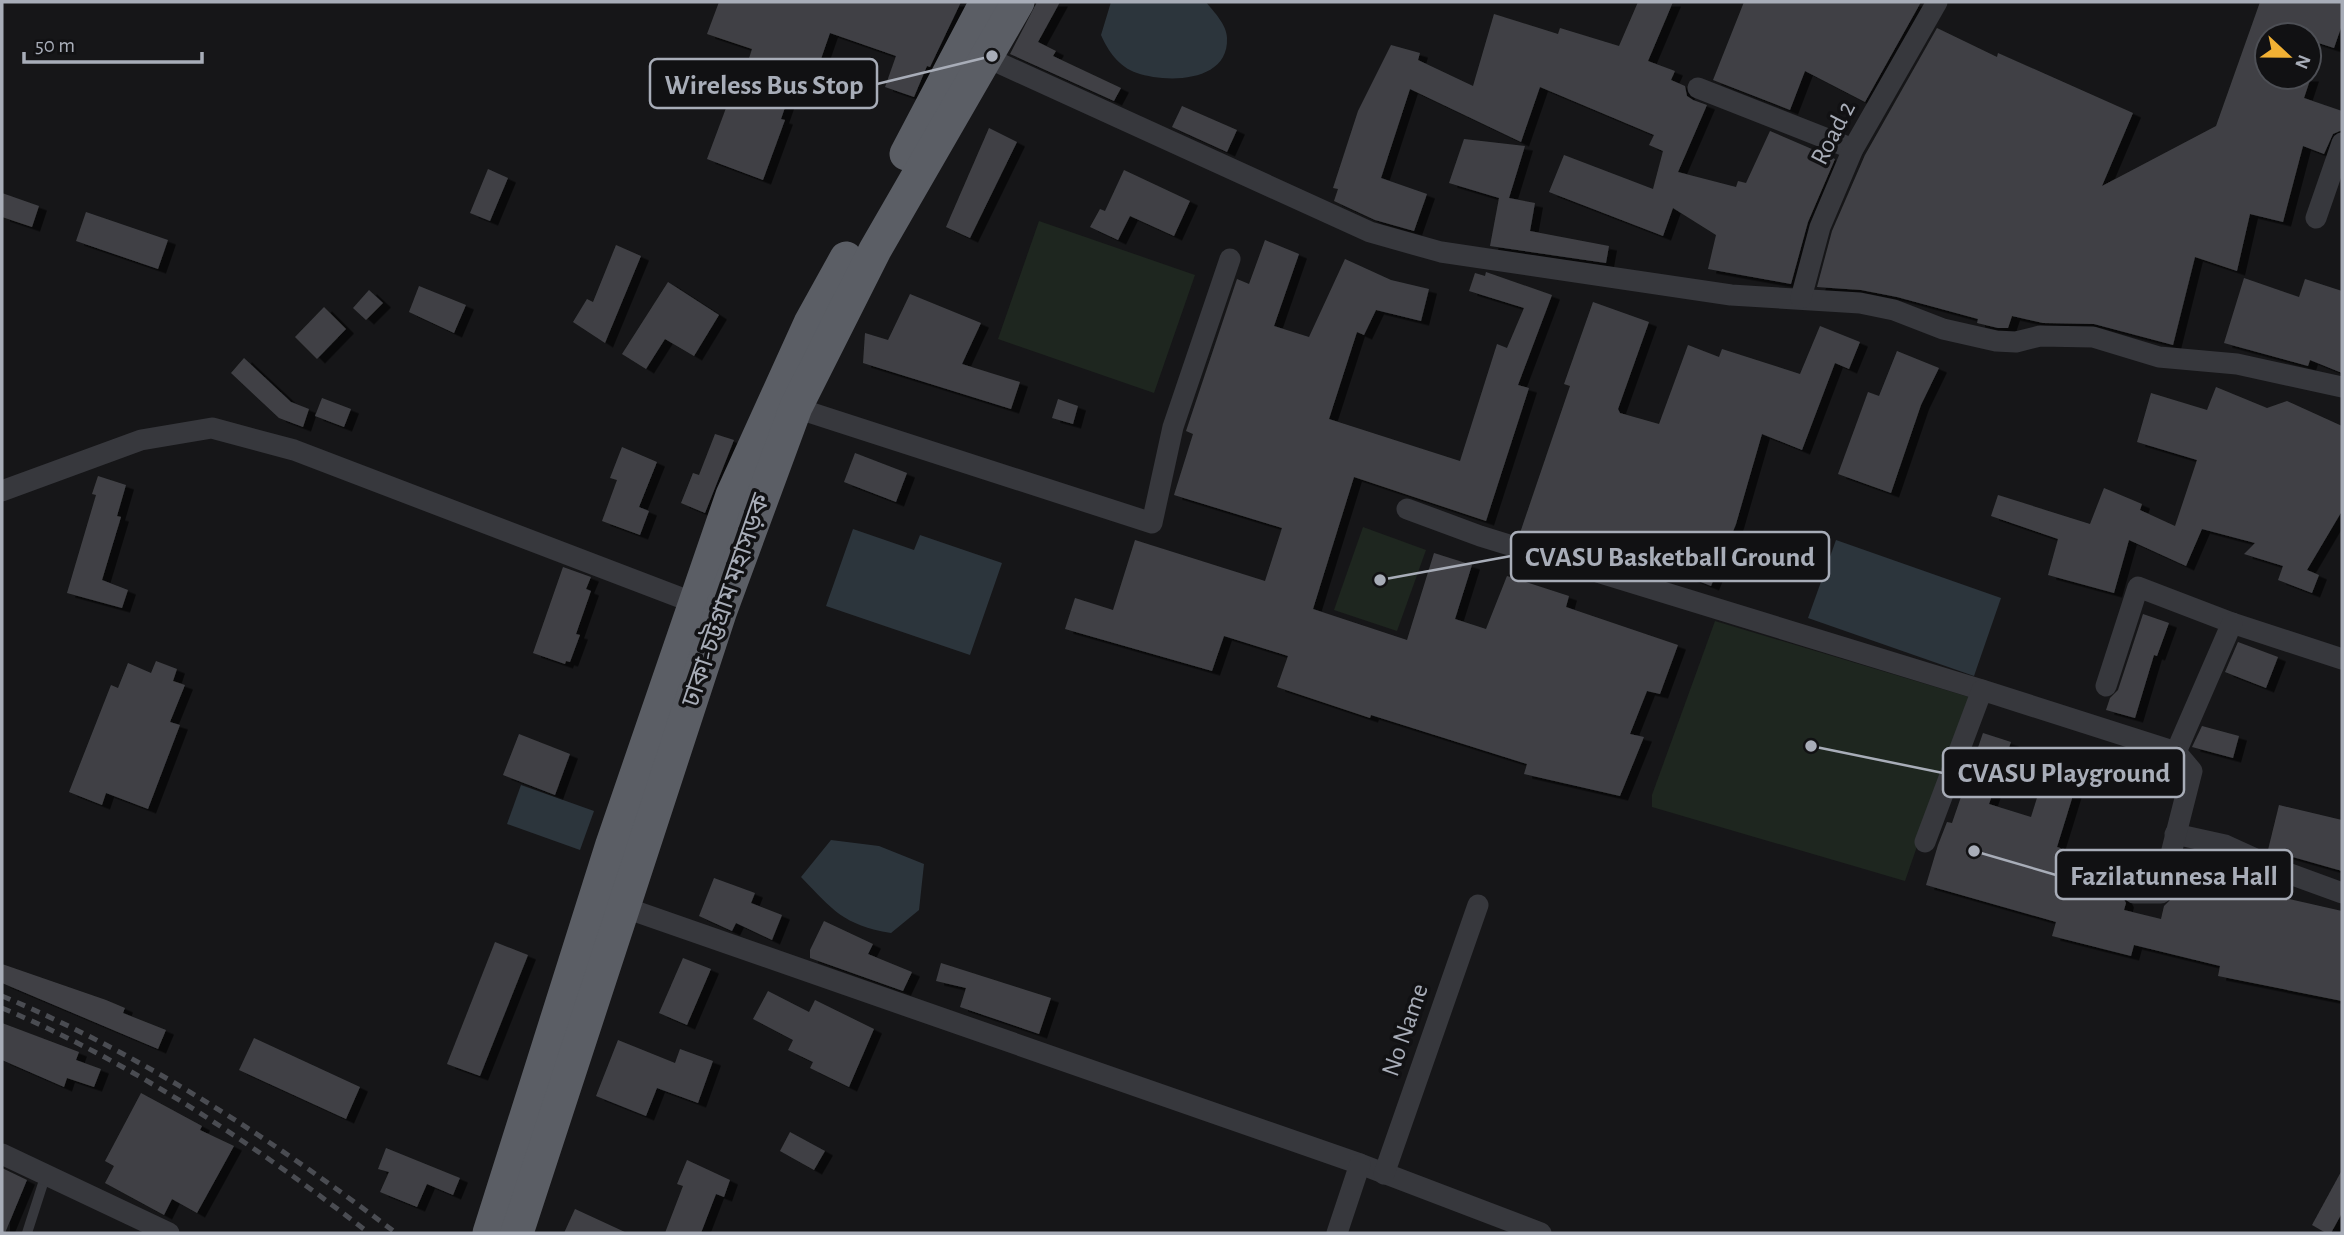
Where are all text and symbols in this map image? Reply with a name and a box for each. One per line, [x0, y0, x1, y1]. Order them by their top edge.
scale bar [24, 21, 203, 65]
north arrow [2253, 21, 2323, 91]
text: 50 m [35, 35, 75, 56]
text: N [2291, 52, 2314, 71]
callout: Wireless Bus Stop [650, 59, 877, 108]
text: Wireless Bus Stop [664, 72, 864, 100]
street label: Road 2 [1806, 97, 1860, 169]
street label: ঢাকা-চট্টগ্রাম মহাসড়ক [675, 489, 775, 711]
callout: CVASU Basketball Ground [1511, 532, 1829, 581]
text: CVASU Basketball Ground [1525, 544, 1815, 572]
callout: CVASU Playground [1943, 748, 2184, 797]
text: CVASU Playground [1958, 760, 2171, 788]
callout: Fazilatunnesa Hall [2056, 850, 2292, 899]
text: Fazilatunnesa Hall [2070, 863, 2278, 891]
street label: No Name [1377, 980, 1433, 1080]

